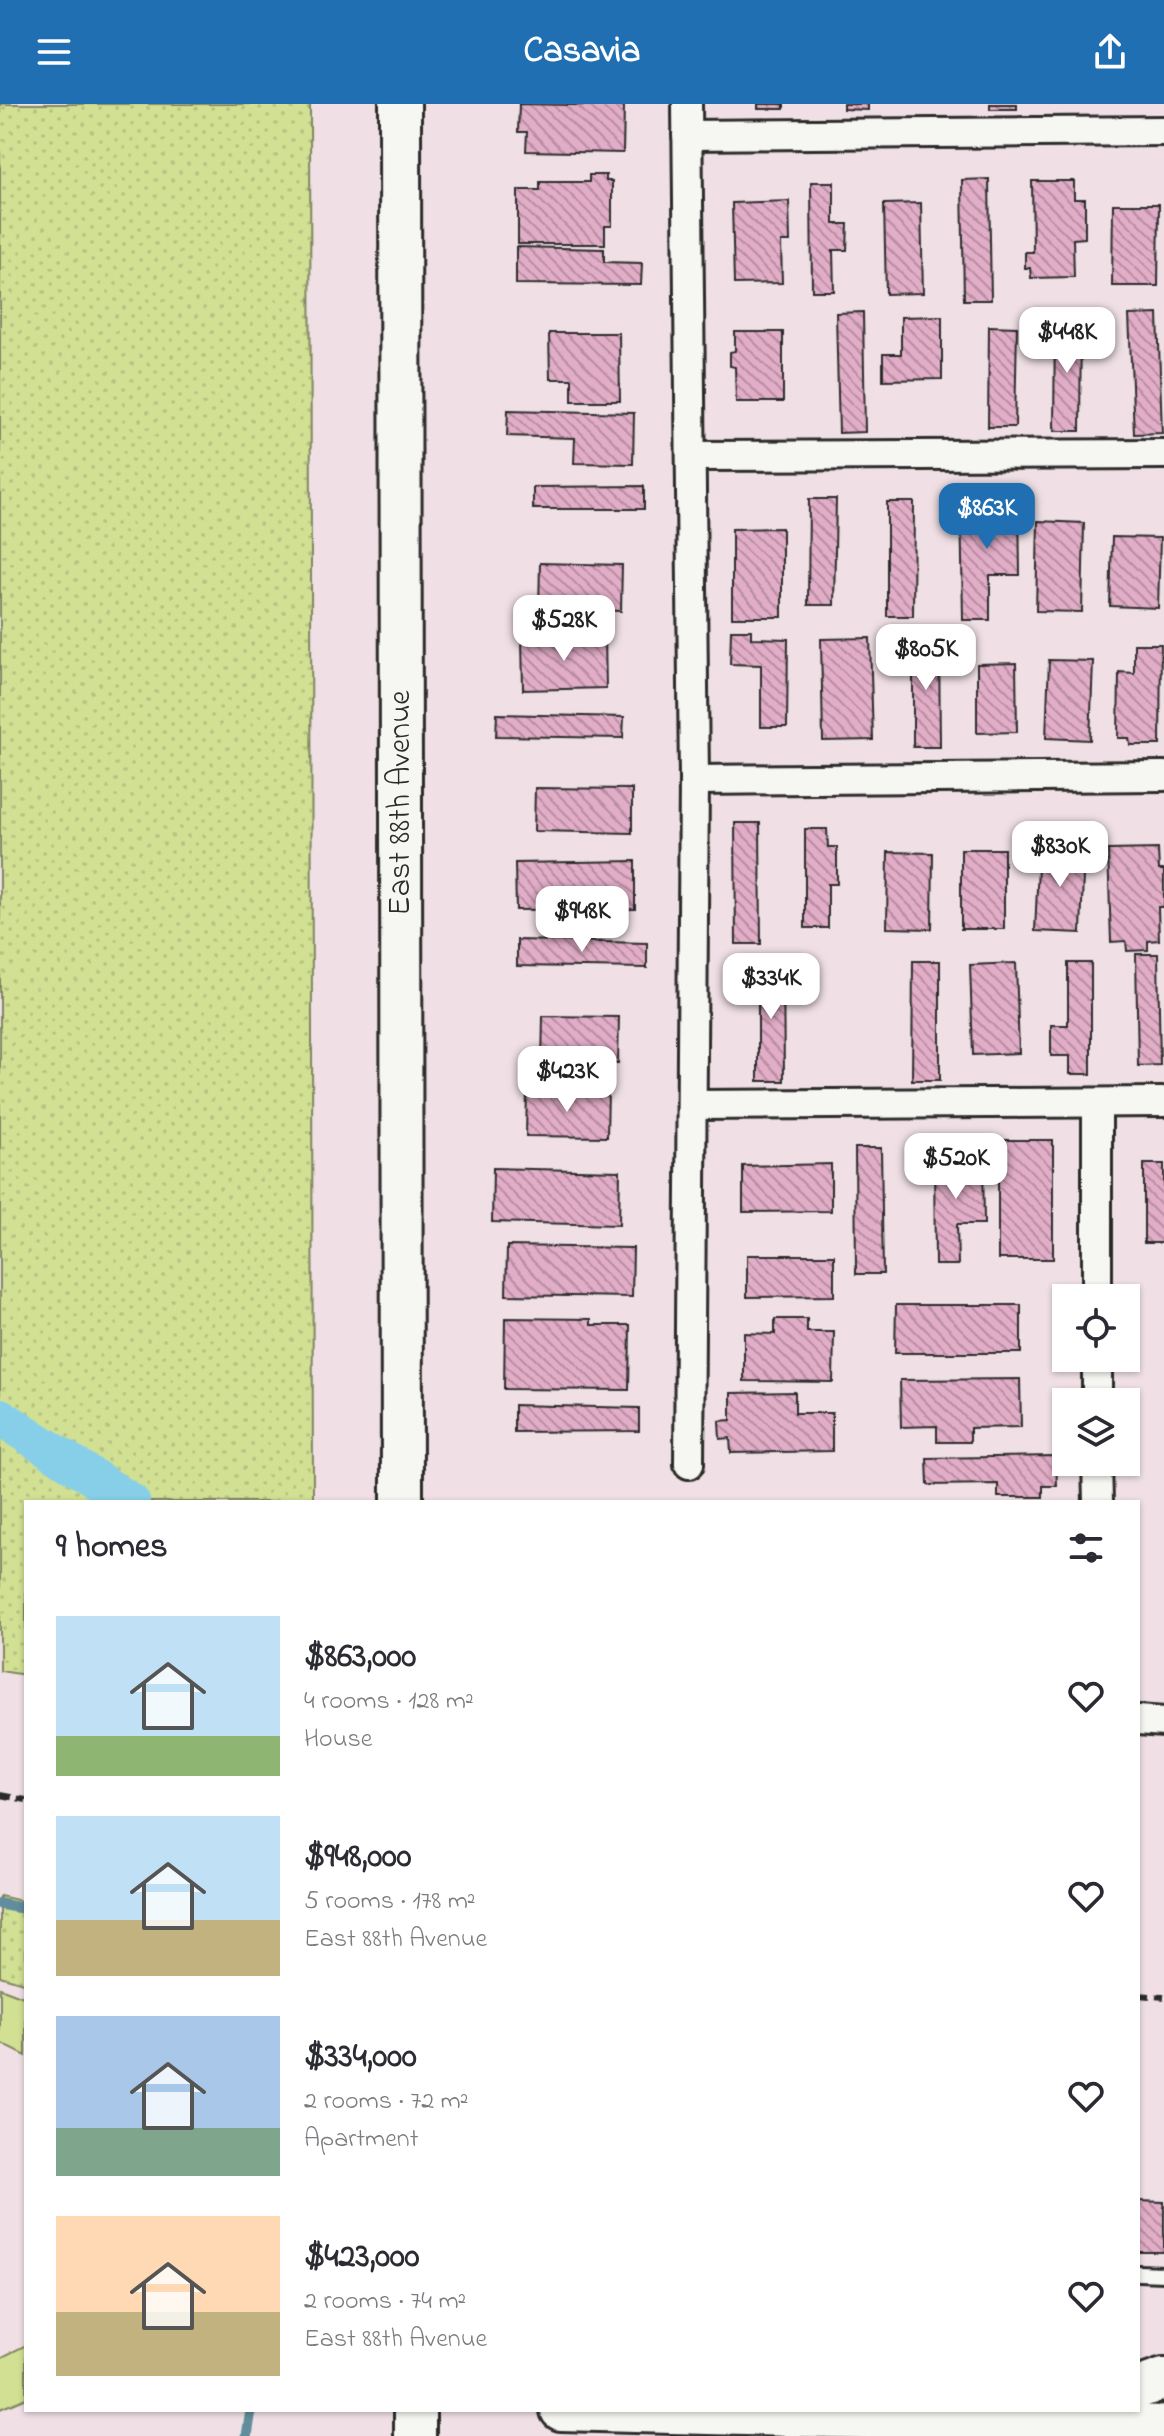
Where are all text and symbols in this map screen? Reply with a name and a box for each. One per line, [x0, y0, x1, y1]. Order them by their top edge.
text: Casavia [524, 26, 640, 79]
icon: menu [32, 30, 76, 74]
icon: share [1088, 30, 1132, 74]
pin: $448K [1011, 307, 1123, 375]
text: $448K [1037, 314, 1097, 352]
pin: $863K [931, 483, 1043, 551]
text: $863K [957, 490, 1017, 528]
pin: $528K [508, 595, 620, 663]
text: $528K [531, 602, 597, 640]
pin: $805K [870, 624, 982, 692]
text: $805K [894, 631, 958, 669]
street label: East 88th Avenue [378, 690, 425, 916]
pin: $830K [1004, 821, 1116, 889]
text: $830K [1030, 828, 1090, 866]
pin: $948K [526, 886, 638, 954]
text: $948K [554, 893, 610, 931]
pin: $334K [715, 953, 827, 1021]
text: $334K [741, 960, 801, 998]
pin: $423K [511, 1046, 623, 1114]
text: $423K [536, 1053, 598, 1091]
pin: $520K [900, 1133, 1012, 1201]
text: $520K [922, 1140, 990, 1178]
map controls [1052, 1284, 1140, 1476]
button: locate [1052, 1284, 1140, 1372]
button: layers [1052, 1388, 1140, 1476]
text: 9 homes [56, 1523, 168, 1573]
icon: filters [1064, 1526, 1108, 1570]
text: $863,000 [304, 1633, 416, 1683]
icon: home [120, 1648, 216, 1744]
icon: heart [1064, 1674, 1108, 1718]
text: 4 rooms · 128 m² [304, 1683, 474, 1721]
text: House [304, 1721, 372, 1759]
text: $948,000 [304, 1833, 411, 1883]
icon: home [120, 1848, 216, 1944]
icon: heart [1064, 1874, 1108, 1918]
text: 5 rooms · 178 m² [304, 1883, 476, 1921]
text: East 88th Avenue [304, 1921, 487, 1959]
text: $334,000 [304, 2033, 417, 2083]
icon: home [120, 2048, 216, 2144]
icon: heart [1064, 2074, 1108, 2118]
text: 2 rooms · 72 m² [304, 2083, 469, 2121]
text: Apartment [304, 2121, 418, 2159]
text: $423,000 [304, 2233, 419, 2283]
icon: home [120, 2248, 216, 2344]
icon: heart [1064, 2274, 1108, 2318]
text: 2 rooms · 74 m² [304, 2283, 466, 2321]
text: East 88th Avenue [304, 2321, 487, 2359]

